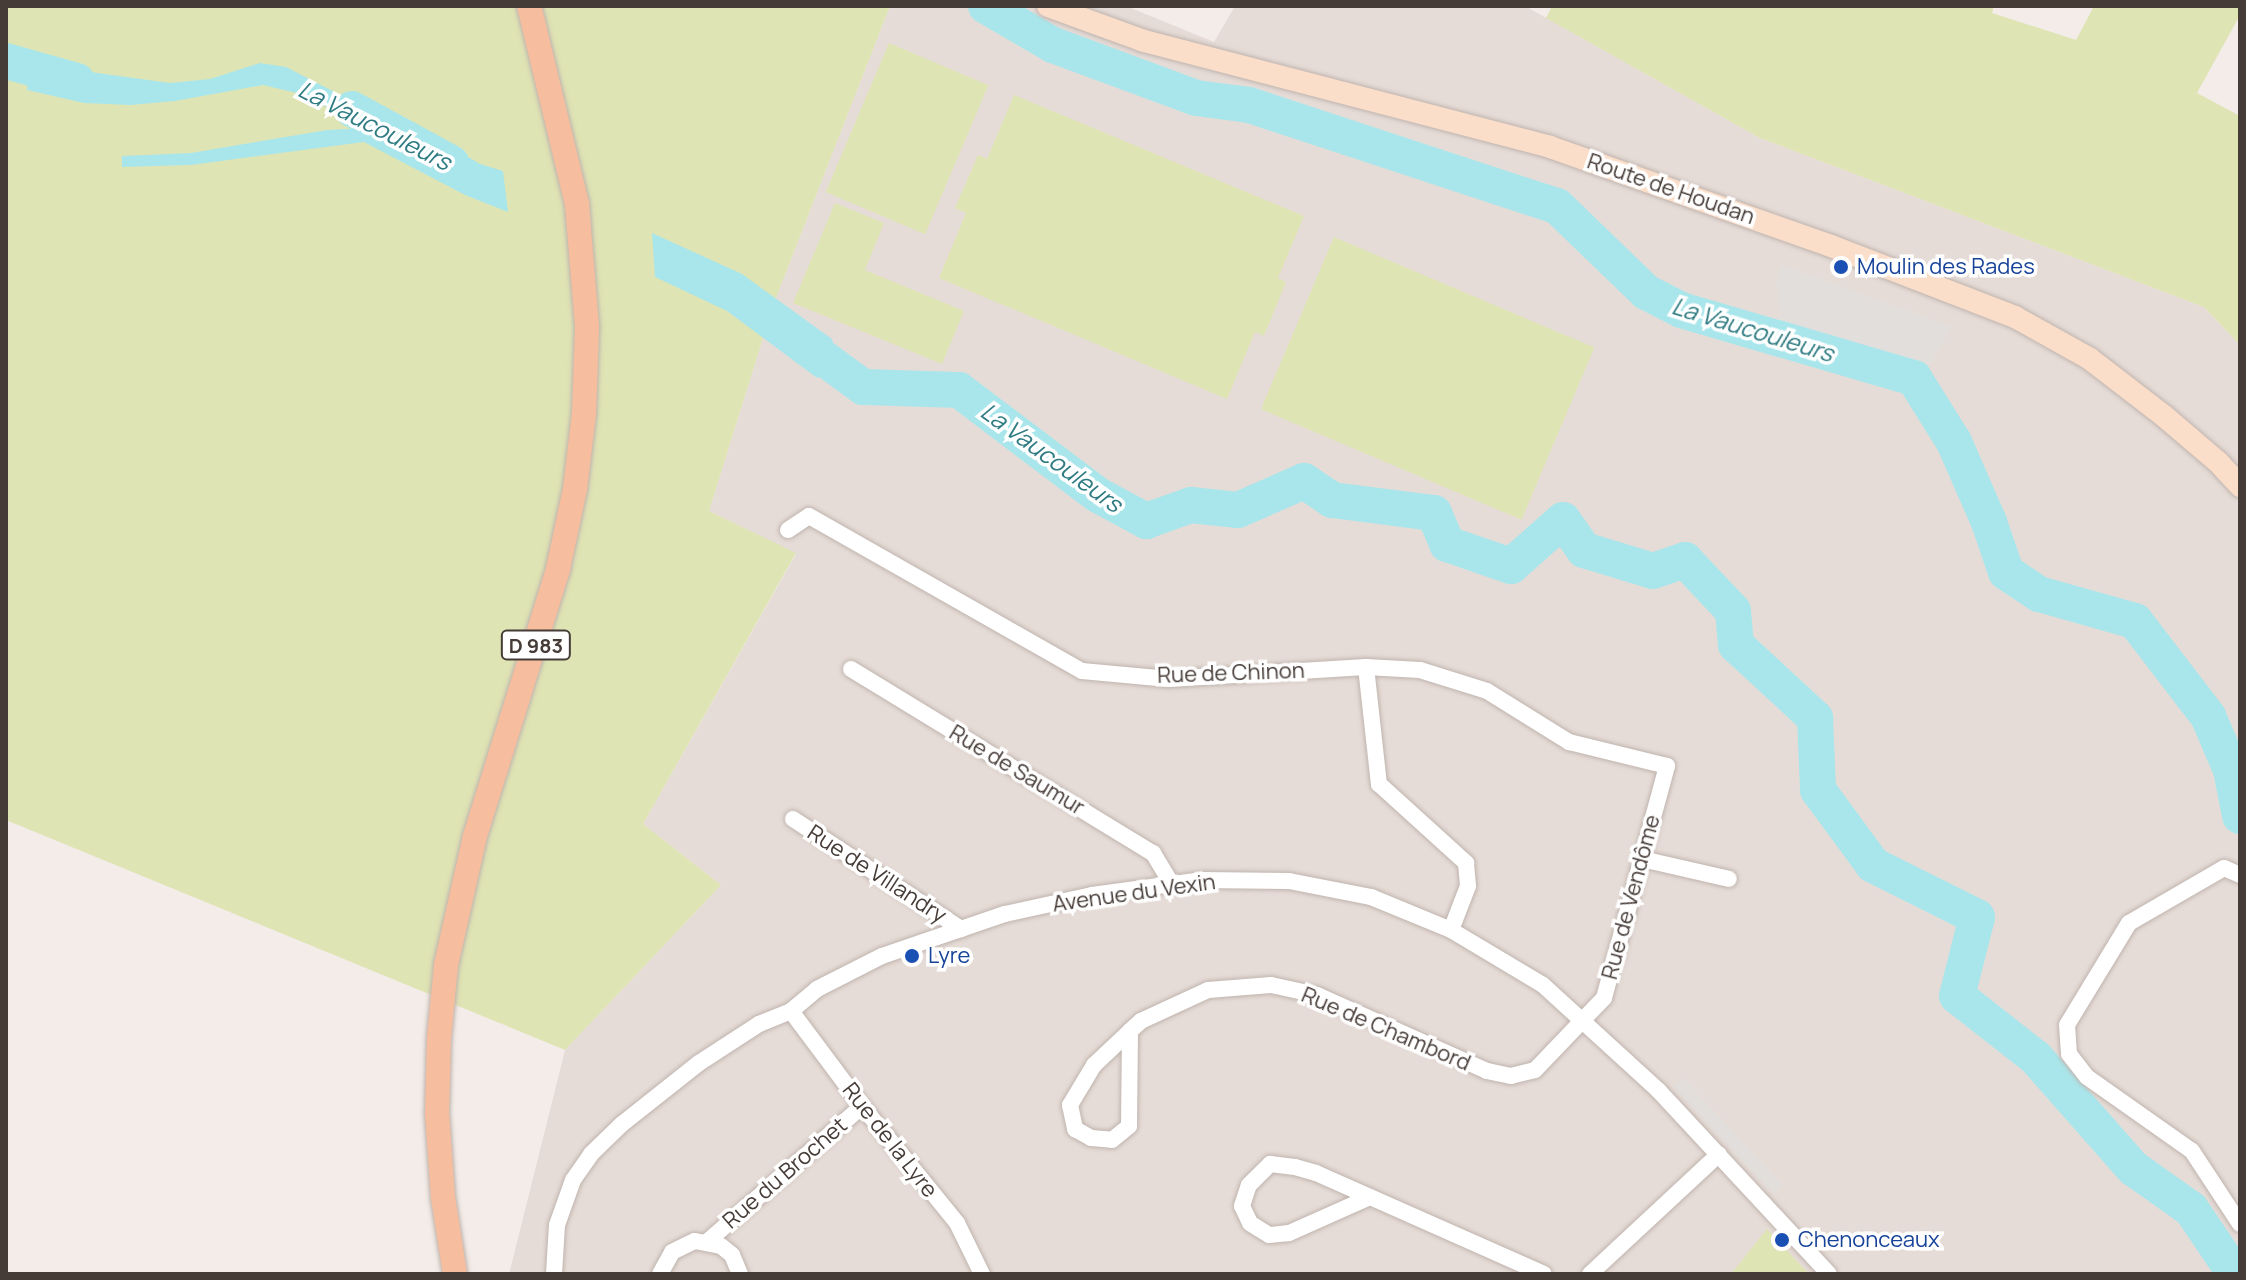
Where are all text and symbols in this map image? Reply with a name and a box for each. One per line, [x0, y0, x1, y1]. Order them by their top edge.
water label: La Vaucouleurs [294, 74, 456, 176]
street label: Route de Houdan [1584, 148, 1758, 230]
place label: Moulin des Rades [1857, 254, 2035, 280]
marker: Moulin des Rades [1832, 258, 1850, 276]
water label: La Vaucouleurs [1669, 291, 1837, 367]
water label: La Vaucouleurs [976, 396, 1128, 518]
road number: D 983 [500, 629, 572, 661]
street label: Rue de Chinon [1157, 657, 1305, 689]
street label: Rue de Saumur [945, 719, 1089, 821]
street label: Rue de Vendôme [1596, 812, 1666, 982]
street label: Rue de Villandry [803, 819, 951, 929]
street label: Avenue du Vexin [1051, 868, 1217, 918]
place label: Lyre [928, 943, 970, 969]
marker: Lyre [903, 947, 921, 965]
street label: Rue de Chambord [1298, 981, 1474, 1077]
street label: Rue de la Lyre [837, 1077, 943, 1203]
street label: Rue du Brochet [718, 1112, 852, 1234]
place label: Chenonceaux [1798, 1227, 1940, 1253]
marker: Chenonceaux [1773, 1231, 1791, 1249]

